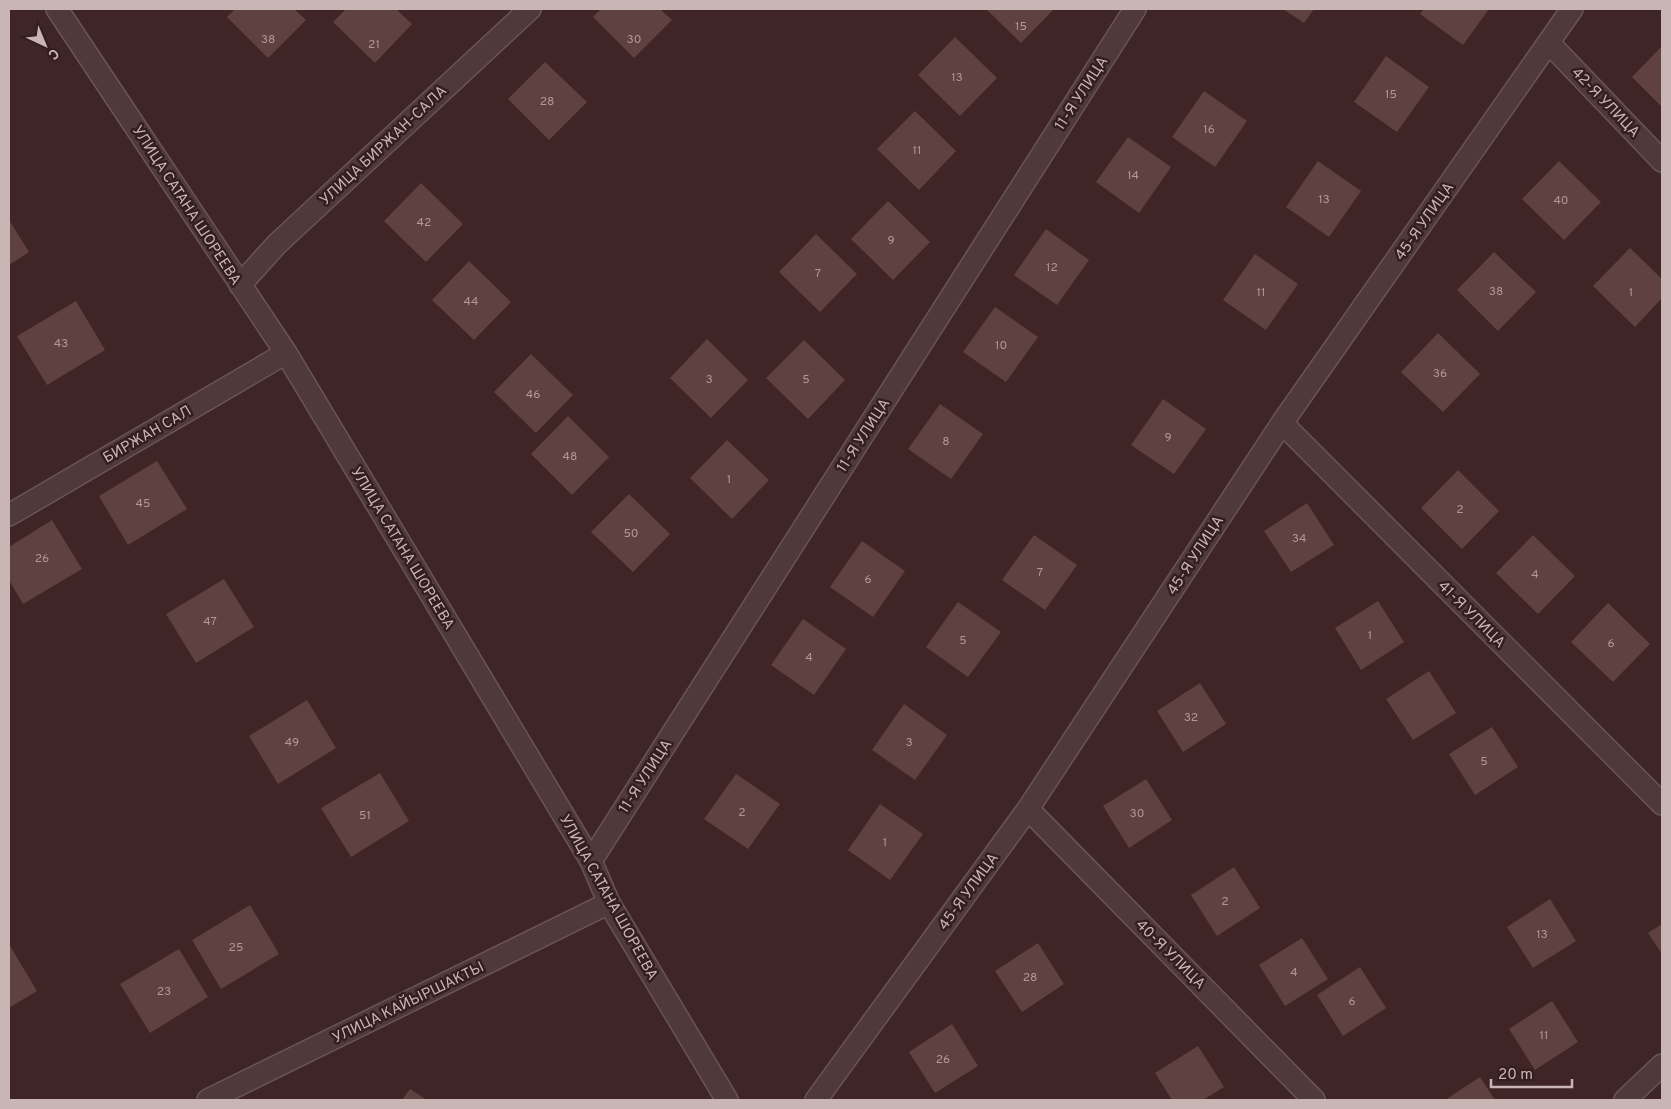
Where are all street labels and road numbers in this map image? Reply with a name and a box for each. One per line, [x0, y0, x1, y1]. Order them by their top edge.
street label: 11-Я УЛИЦА [1051, 53, 1113, 134]
street label: 42-Я УЛИЦА [1567, 64, 1643, 142]
street label: УЛИЦА БИРЖАН-САЛА [316, 82, 452, 210]
street label: УЛИЦА САТАНА ШОРЕЕВА [127, 122, 244, 289]
street label: 45-Я УЛИЦА [1391, 179, 1459, 264]
street label: 11-Я УЛИЦА [833, 395, 895, 476]
street label: БИРЖАН САЛ [100, 402, 195, 468]
street label: УЛИЦА САТАНА ШОРЕЕВА [346, 464, 458, 634]
street label: 45-Я УЛИЦА [1164, 513, 1229, 599]
street label: 41-Я УЛИЦА [1433, 577, 1509, 653]
street label: 11-Я УЛИЦА [615, 736, 677, 817]
street label: УЛИЦА САТАНА ШОРЕЕВА [554, 812, 661, 984]
street label: 45-Я УЛИЦА [935, 850, 1004, 934]
street label: 40-Я УЛИЦА [1131, 916, 1209, 994]
street label: УЛИЦА КАЙЫРШАКТЫ [329, 957, 488, 1048]

